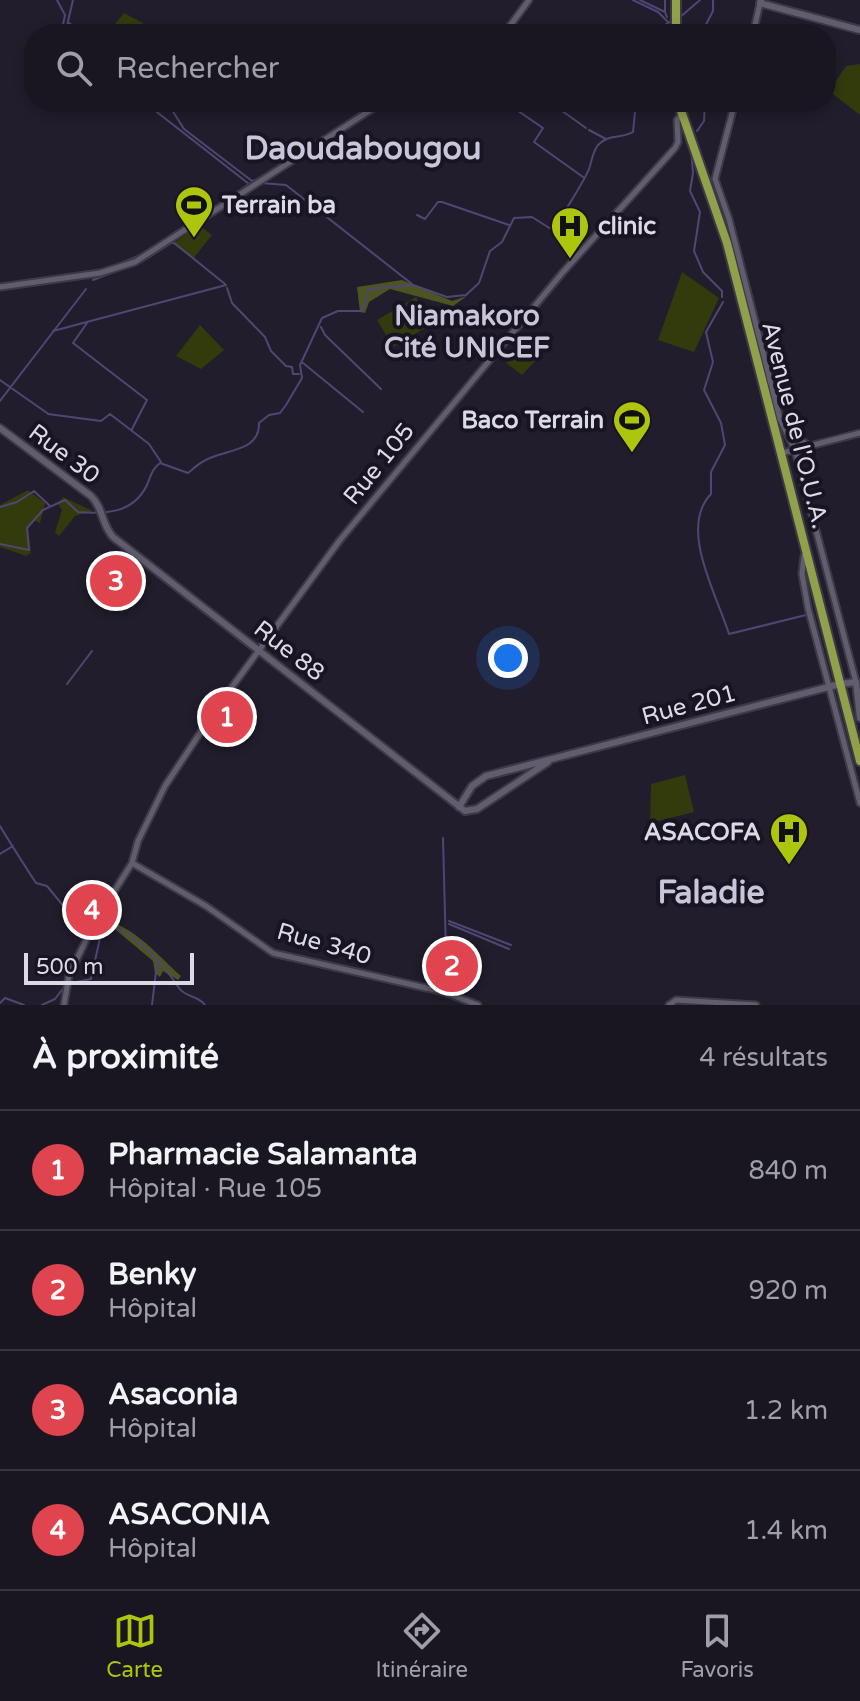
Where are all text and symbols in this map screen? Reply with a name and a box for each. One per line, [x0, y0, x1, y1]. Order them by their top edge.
search box [24, 24, 836, 112]
icon: search [52, 46, 96, 90]
text: Rechercher [116, 50, 279, 87]
district label: Daoudabougou [244, 130, 482, 168]
sports icon: Terrain ba [173, 184, 215, 239]
place label: Terrain ba [221, 191, 336, 220]
hospital icon: clinic [549, 205, 591, 260]
place label: clinic [598, 212, 656, 241]
district label: Niamakoro Cité UNICEF [384, 299, 550, 365]
street label: Avenue de l'O.U.A. [755, 319, 835, 531]
sports icon: Baco Terrain [611, 399, 653, 454]
place label: Baco Terrain [461, 406, 604, 435]
street label: Rue 105 [337, 417, 421, 511]
street label: Rue 30 [23, 418, 105, 490]
pin: 3 [90, 551, 142, 611]
street label: Rue 88 [248, 614, 330, 688]
your location [488, 638, 528, 678]
street label: Rue 201 [639, 678, 739, 732]
pin: 1 [201, 687, 253, 747]
hospital icon: ASACOFA [768, 811, 810, 866]
place label: ASACOFA [644, 818, 761, 847]
district label: Faladie [657, 874, 765, 912]
pin: 4 [66, 880, 118, 940]
street label: Rue 340 [274, 917, 374, 971]
pin: 2 [426, 936, 478, 996]
scale bar [24, 949, 194, 985]
text: 500 m [36, 954, 103, 980]
text: À proximité [32, 1037, 219, 1078]
text: 4 résultats [699, 1042, 828, 1073]
text: Pharmacie Salamanta [108, 1136, 418, 1173]
text: 1 [50, 1155, 66, 1186]
text: 840 m [748, 1155, 828, 1186]
text: Hôpital · Rue 105 [108, 1173, 322, 1204]
text: Benky [108, 1256, 196, 1293]
text: 2 [50, 1275, 66, 1306]
text: 920 m [748, 1275, 828, 1306]
text: Hôpital [108, 1293, 197, 1324]
text: Asaconia [108, 1376, 238, 1413]
text: 3 [50, 1395, 66, 1426]
text: 1.2 km [744, 1395, 828, 1426]
text: Hôpital [108, 1413, 197, 1444]
text: ASACONIA [108, 1496, 270, 1533]
text: 4 [50, 1515, 66, 1546]
text: 1.4 km [744, 1515, 828, 1546]
text: Hôpital [108, 1533, 197, 1564]
tab: Carte [106, 1609, 163, 1683]
tab: Itinéraire [376, 1609, 468, 1683]
tab: Favoris [681, 1609, 754, 1683]

